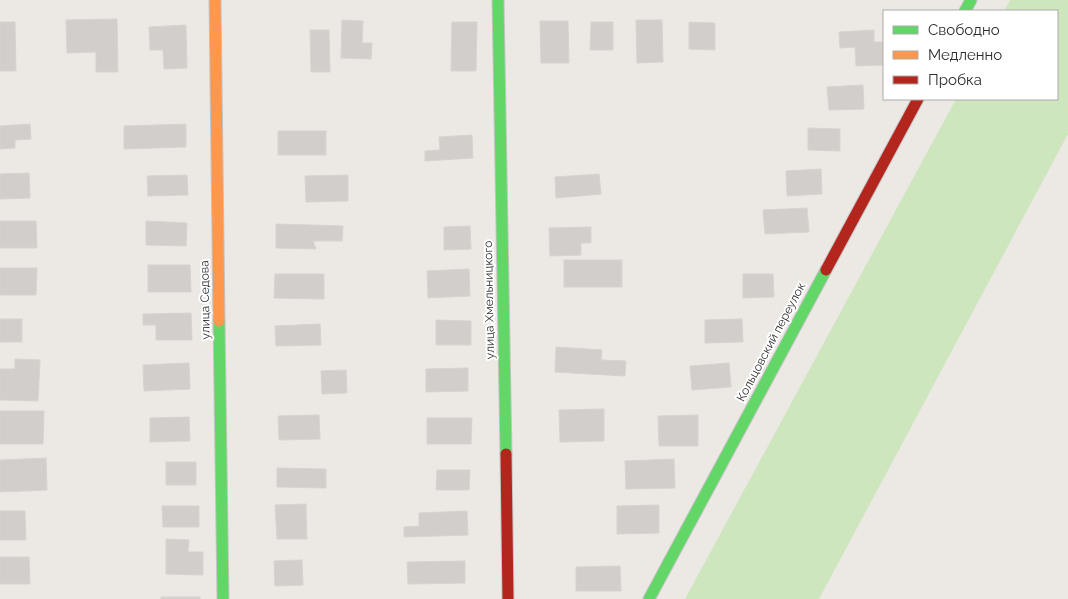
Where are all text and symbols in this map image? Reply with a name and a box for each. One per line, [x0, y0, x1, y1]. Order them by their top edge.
legend [883, 10, 1058, 100]
text: Свободно [928, 21, 1000, 39]
text: Медленно [928, 46, 1002, 64]
text: Пробка [928, 71, 982, 89]
street label: улица Хмельницкого [481, 240, 497, 360]
street label: улица Седова [197, 260, 213, 340]
street label: Кольцовский переулок [734, 280, 808, 404]

